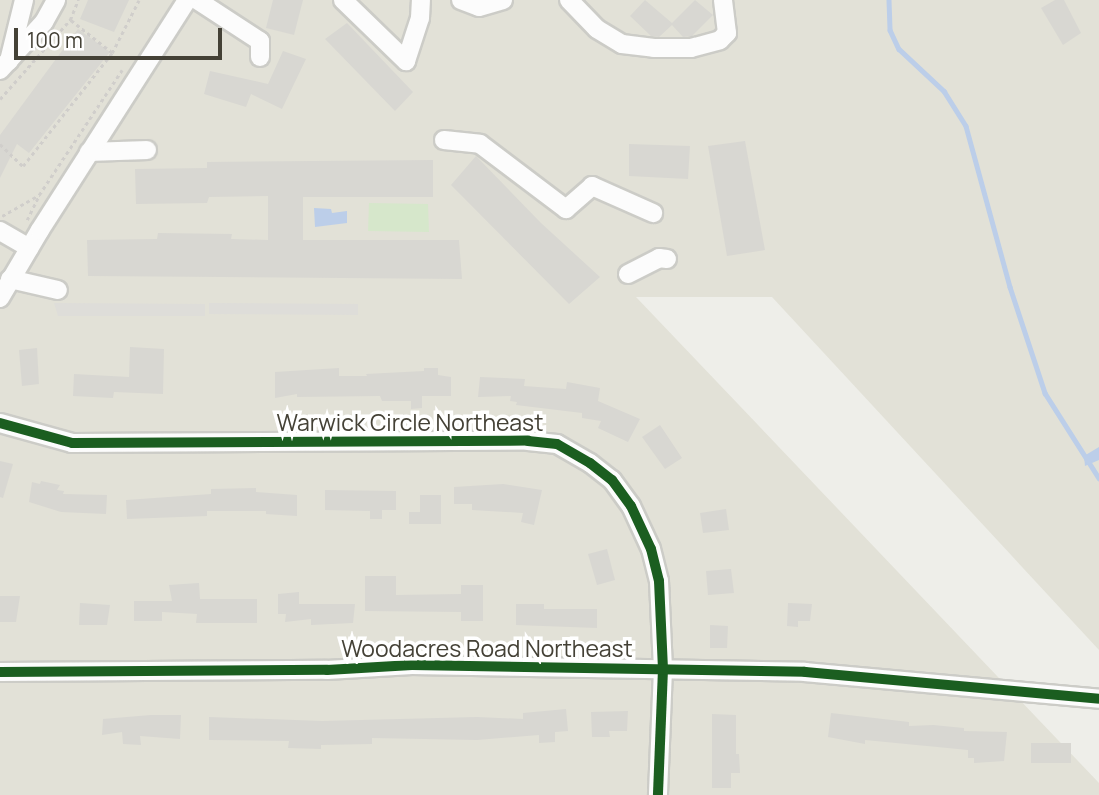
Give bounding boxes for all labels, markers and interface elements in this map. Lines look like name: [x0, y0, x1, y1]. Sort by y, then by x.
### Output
scale bar: [18, 14, 226, 58]
text: 100 m: [27, 26, 83, 54]
street label: Warwick Circle Northeast: [277, 408, 543, 436]
street label: Woodacres Road Northeast: [341, 634, 633, 662]

